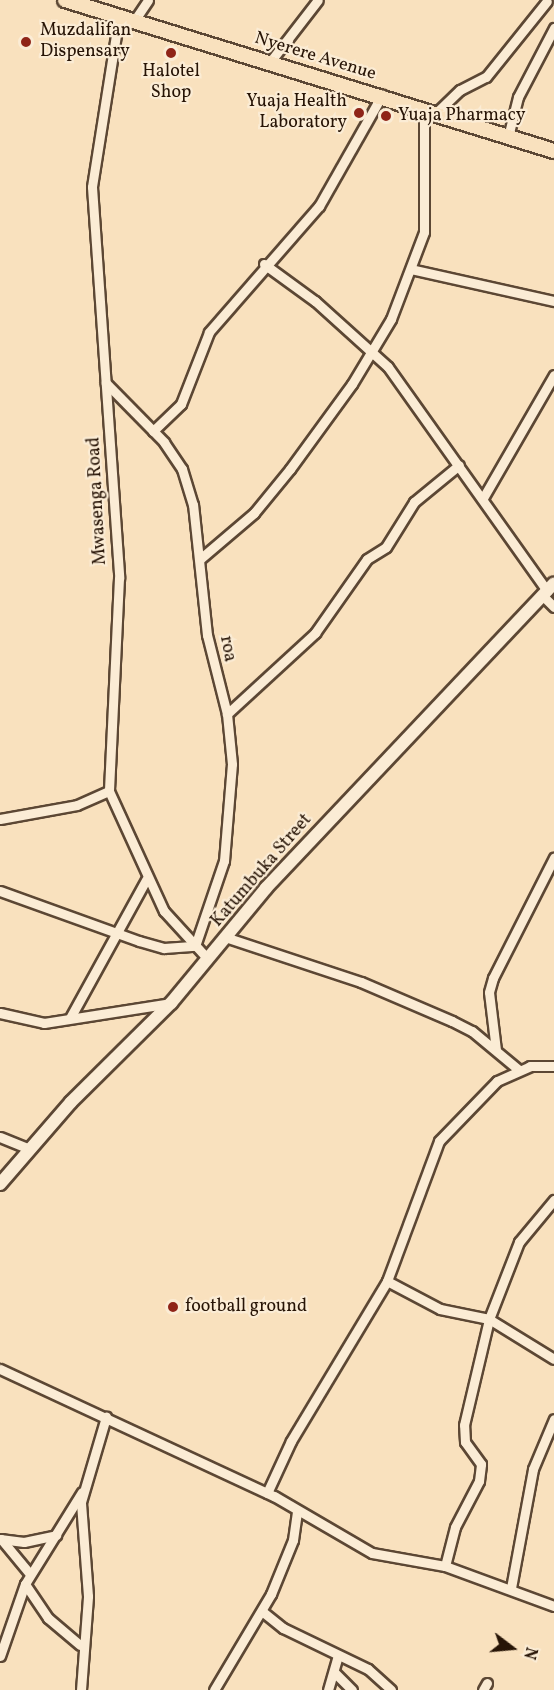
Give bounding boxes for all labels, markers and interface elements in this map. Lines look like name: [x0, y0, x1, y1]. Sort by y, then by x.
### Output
place label: Muzdalifan Dispensary: [40, 21, 131, 63]
street label: Nyerere Avenue: [252, 28, 378, 86]
marker: Muzdalifan Dispensary: [17, 33, 35, 51]
marker: Halotel Shop: [164, 46, 178, 60]
place label: Halotel Shop: [142, 62, 200, 104]
place label: Yuaja Health Laboratory: [246, 92, 347, 134]
place label: Yuaja Pharmacy: [398, 105, 526, 127]
marker: Yuaja Health Laboratory: [352, 106, 366, 120]
marker: Yuaja Pharmacy: [379, 109, 393, 123]
street label: Mwasenga Road: [84, 436, 112, 566]
street label: roa: [214, 634, 240, 664]
street label: Katumbuka Street: [207, 810, 317, 932]
place label: football ground: [185, 1296, 307, 1318]
marker: football ground: [166, 1300, 180, 1314]
north arrow: [482, 1618, 542, 1678]
text: N: [517, 1644, 541, 1662]

